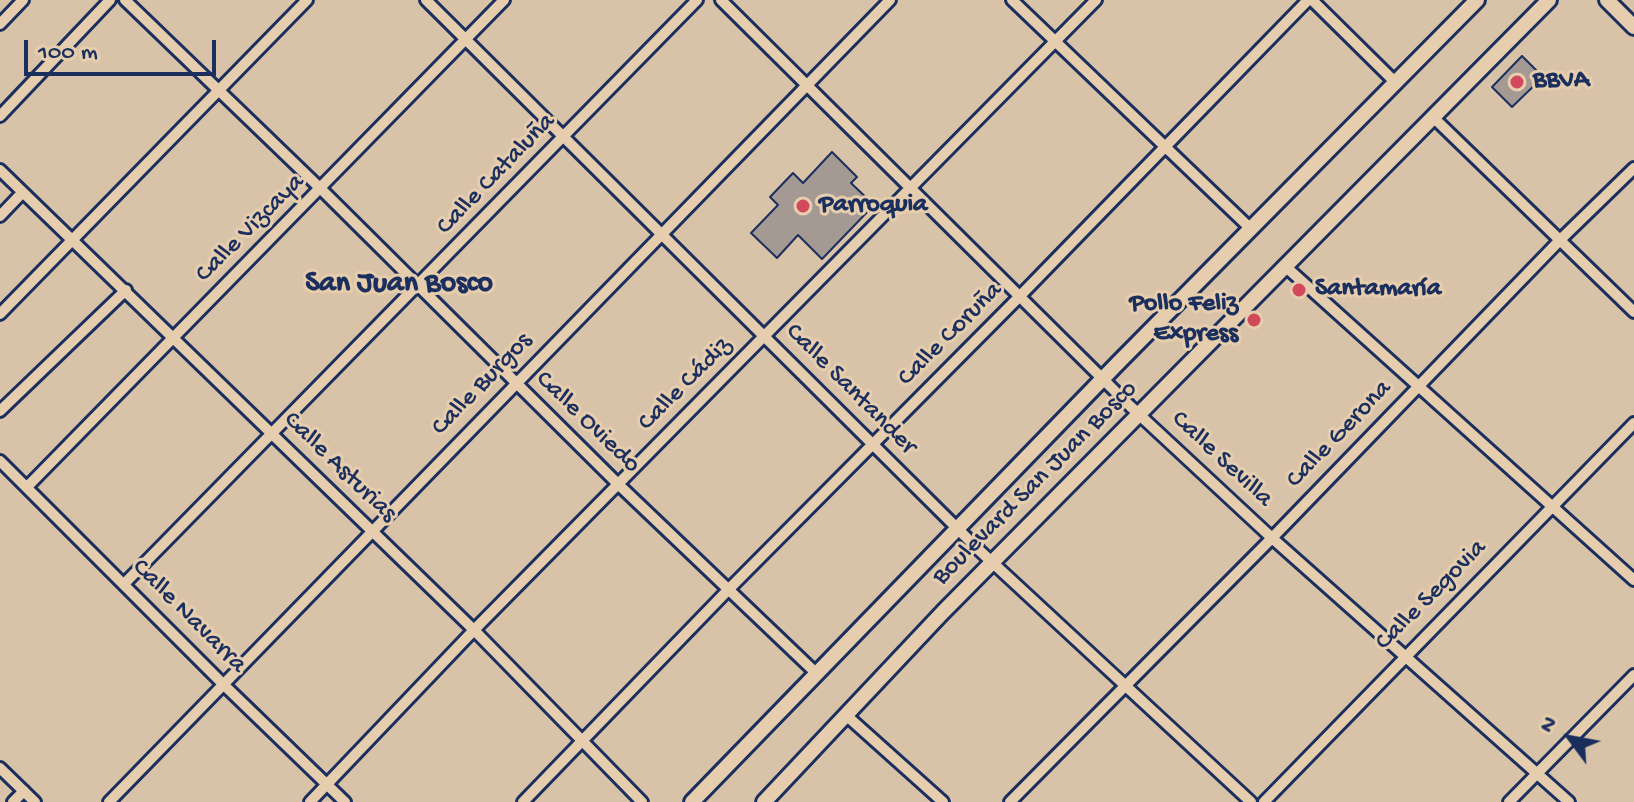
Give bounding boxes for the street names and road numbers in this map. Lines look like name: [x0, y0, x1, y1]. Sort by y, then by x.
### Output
street label: Calle Cataluña: [431, 107, 563, 243]
street label: Calle Vizcaya: [190, 168, 312, 290]
street label: Calle Coruña: [892, 276, 1010, 394]
street label: Calle Santander: [778, 318, 922, 462]
street label: Calle Burgos: [426, 327, 540, 443]
street label: Calle Cádiz: [632, 331, 740, 439]
street label: Calle Oviedo: [528, 365, 646, 481]
street label: Calle Gerona: [1281, 374, 1399, 496]
street label: Boulevard San Juan Bosco: [927, 375, 1145, 593]
street label: Calle Sevilla: [1164, 405, 1278, 515]
street label: Calle Asturias: [276, 406, 402, 530]
street label: Calle Segovia: [1370, 534, 1494, 658]
street label: Calle Navarra: [124, 553, 252, 681]

